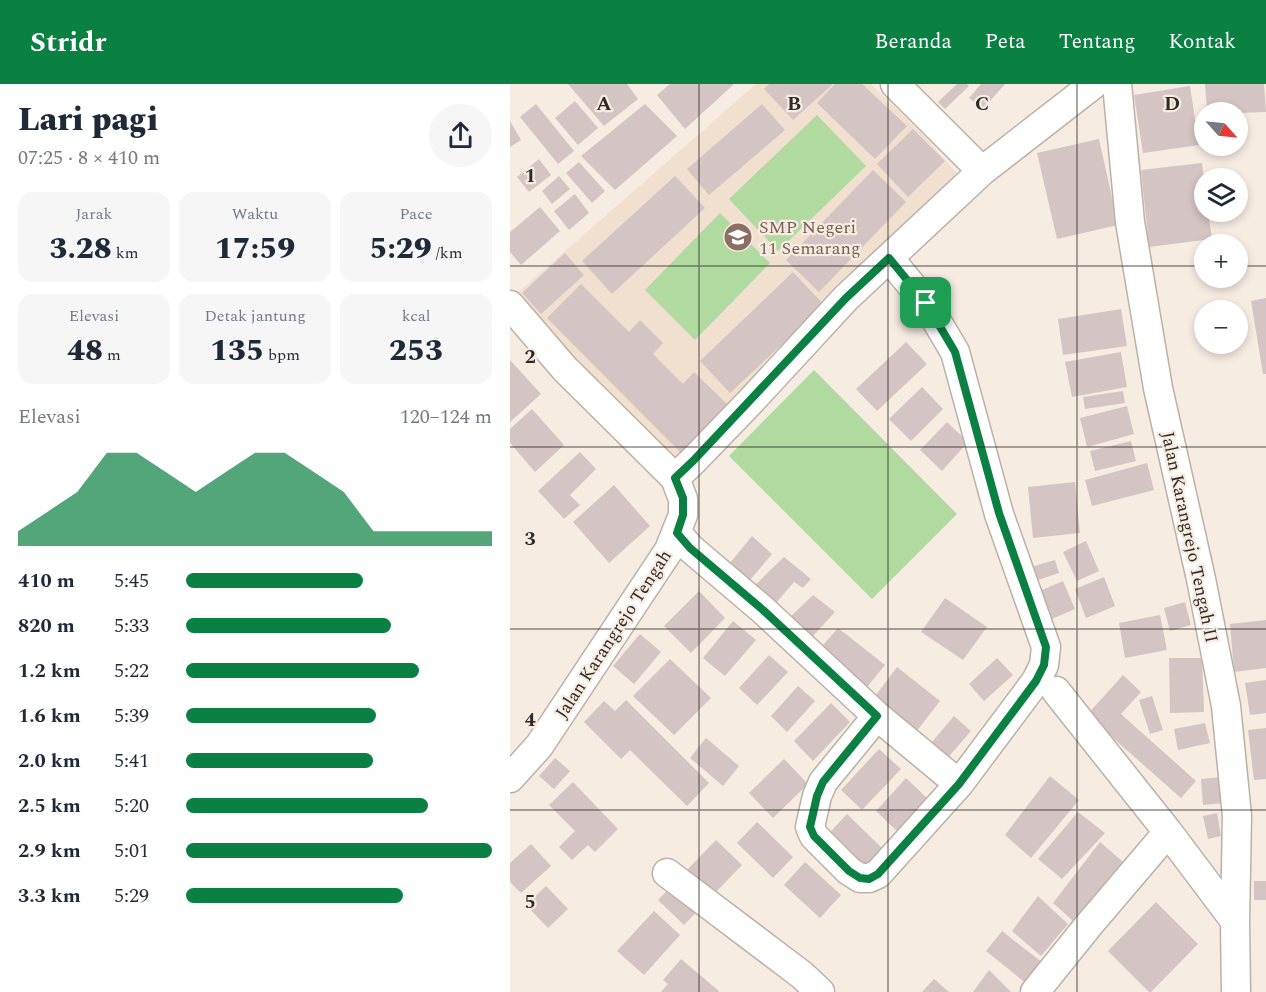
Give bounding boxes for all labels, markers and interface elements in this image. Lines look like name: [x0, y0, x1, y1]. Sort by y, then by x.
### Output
text: Stridr: [30, 21, 107, 64]
text: Beranda: [875, 26, 952, 58]
text: Peta: [985, 26, 1026, 58]
text: Tentang: [1059, 26, 1135, 58]
text: Kontak: [1168, 26, 1236, 58]
text: A: [596, 89, 612, 119]
text: B: [787, 89, 801, 119]
text: C: [975, 89, 989, 119]
text: D: [1164, 89, 1180, 119]
text: Lari pagi: [18, 95, 158, 145]
north arrow: [1194, 102, 1248, 156]
map controls: [1194, 102, 1248, 354]
button: share: [429, 104, 492, 167]
text: 07:25 · 8 × 410 m: [18, 143, 160, 173]
text: 1: [524, 161, 536, 191]
button: layers: [1194, 168, 1248, 222]
text: Jarak: [76, 202, 112, 226]
text: Waktu: [232, 202, 278, 226]
text: Pace: [399, 202, 433, 226]
place label: SMP Negeri 11 Semarang: [759, 214, 861, 262]
school or university icon: SMP Negeri 11 Semarang: [722, 221, 754, 253]
text: 3.28: [49, 226, 112, 272]
text: 17:59: [215, 226, 295, 272]
text: 5:29: [369, 226, 432, 272]
button: +: [1194, 234, 1248, 288]
text: km: [112, 241, 139, 265]
text: /km: [432, 241, 463, 265]
pin: [900, 277, 951, 328]
icon: arrive: [909, 286, 942, 319]
button: −: [1194, 300, 1248, 354]
text: Elevasi: [69, 304, 119, 328]
text: Detak jantung: [204, 304, 306, 328]
text: kcal: [402, 304, 430, 328]
text: 48: [67, 328, 103, 374]
text: 135: [210, 328, 264, 374]
text: 253: [389, 328, 443, 374]
text: 2: [524, 342, 536, 372]
text: m: [103, 343, 121, 367]
text: bpm: [264, 343, 300, 367]
text: Elevasi: [18, 402, 81, 432]
text: 120–124 m: [400, 402, 492, 432]
street label: Jalan Karangrejo Tengah II: [1154, 429, 1225, 645]
text: 3: [524, 524, 536, 554]
street label: Jalan Karangrejo Tengah: [549, 544, 678, 724]
text: 410 m: [18, 566, 75, 596]
text: 5:45: [114, 566, 149, 596]
text: 820 m: [18, 611, 75, 641]
text: 5:33: [114, 611, 149, 641]
text: 1.2 km: [18, 656, 81, 686]
text: 5:22: [114, 656, 149, 686]
text: 1.6 km: [18, 701, 81, 731]
text: 5:39: [114, 701, 149, 731]
text: 4: [524, 705, 536, 735]
text: 2.0 km: [18, 746, 81, 776]
text: 5:41: [114, 746, 149, 776]
text: 2.5 km: [18, 791, 81, 821]
text: 5:20: [114, 791, 149, 821]
text: 2.9 km: [18, 836, 81, 866]
text: 5:01: [114, 836, 149, 866]
text: 3.3 km: [18, 881, 81, 911]
text: 5:29: [114, 881, 149, 911]
text: 5: [524, 887, 536, 917]

